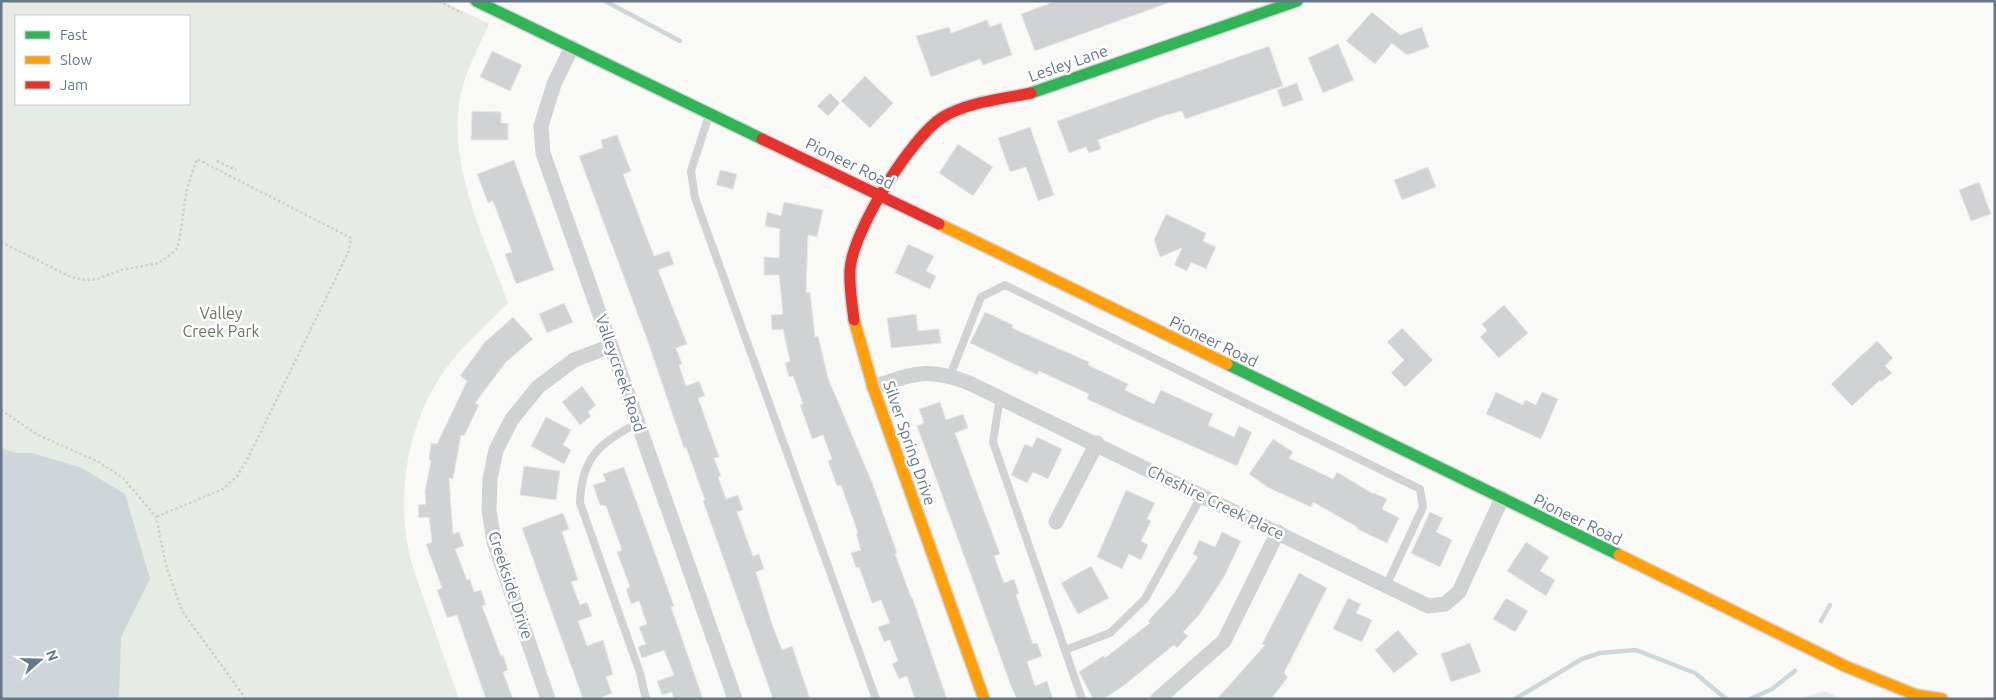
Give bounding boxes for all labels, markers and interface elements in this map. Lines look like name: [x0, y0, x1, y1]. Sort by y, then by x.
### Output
legend: [15, 15, 190, 105]
text: Fast: [60, 26, 88, 43]
street label: Lesley Lane: [1026, 41, 1110, 85]
text: Slow: [60, 51, 93, 68]
text: Jam: [60, 76, 88, 93]
street label: Pioneer Road: [803, 134, 897, 192]
park label: Valley Creek Park: [182, 304, 260, 340]
street label: Valleycreek Road: [593, 312, 649, 434]
street label: Pioneer Road: [1167, 312, 1261, 370]
street label: Silver Spring Drive: [880, 378, 940, 508]
street label: Cheshire Creek Place: [1145, 461, 1287, 543]
street label: Pioneer Road: [1531, 490, 1625, 548]
street label: Creekside Drive: [485, 529, 537, 641]
north arrow: [15, 635, 65, 685]
text: N: [43, 648, 62, 663]

